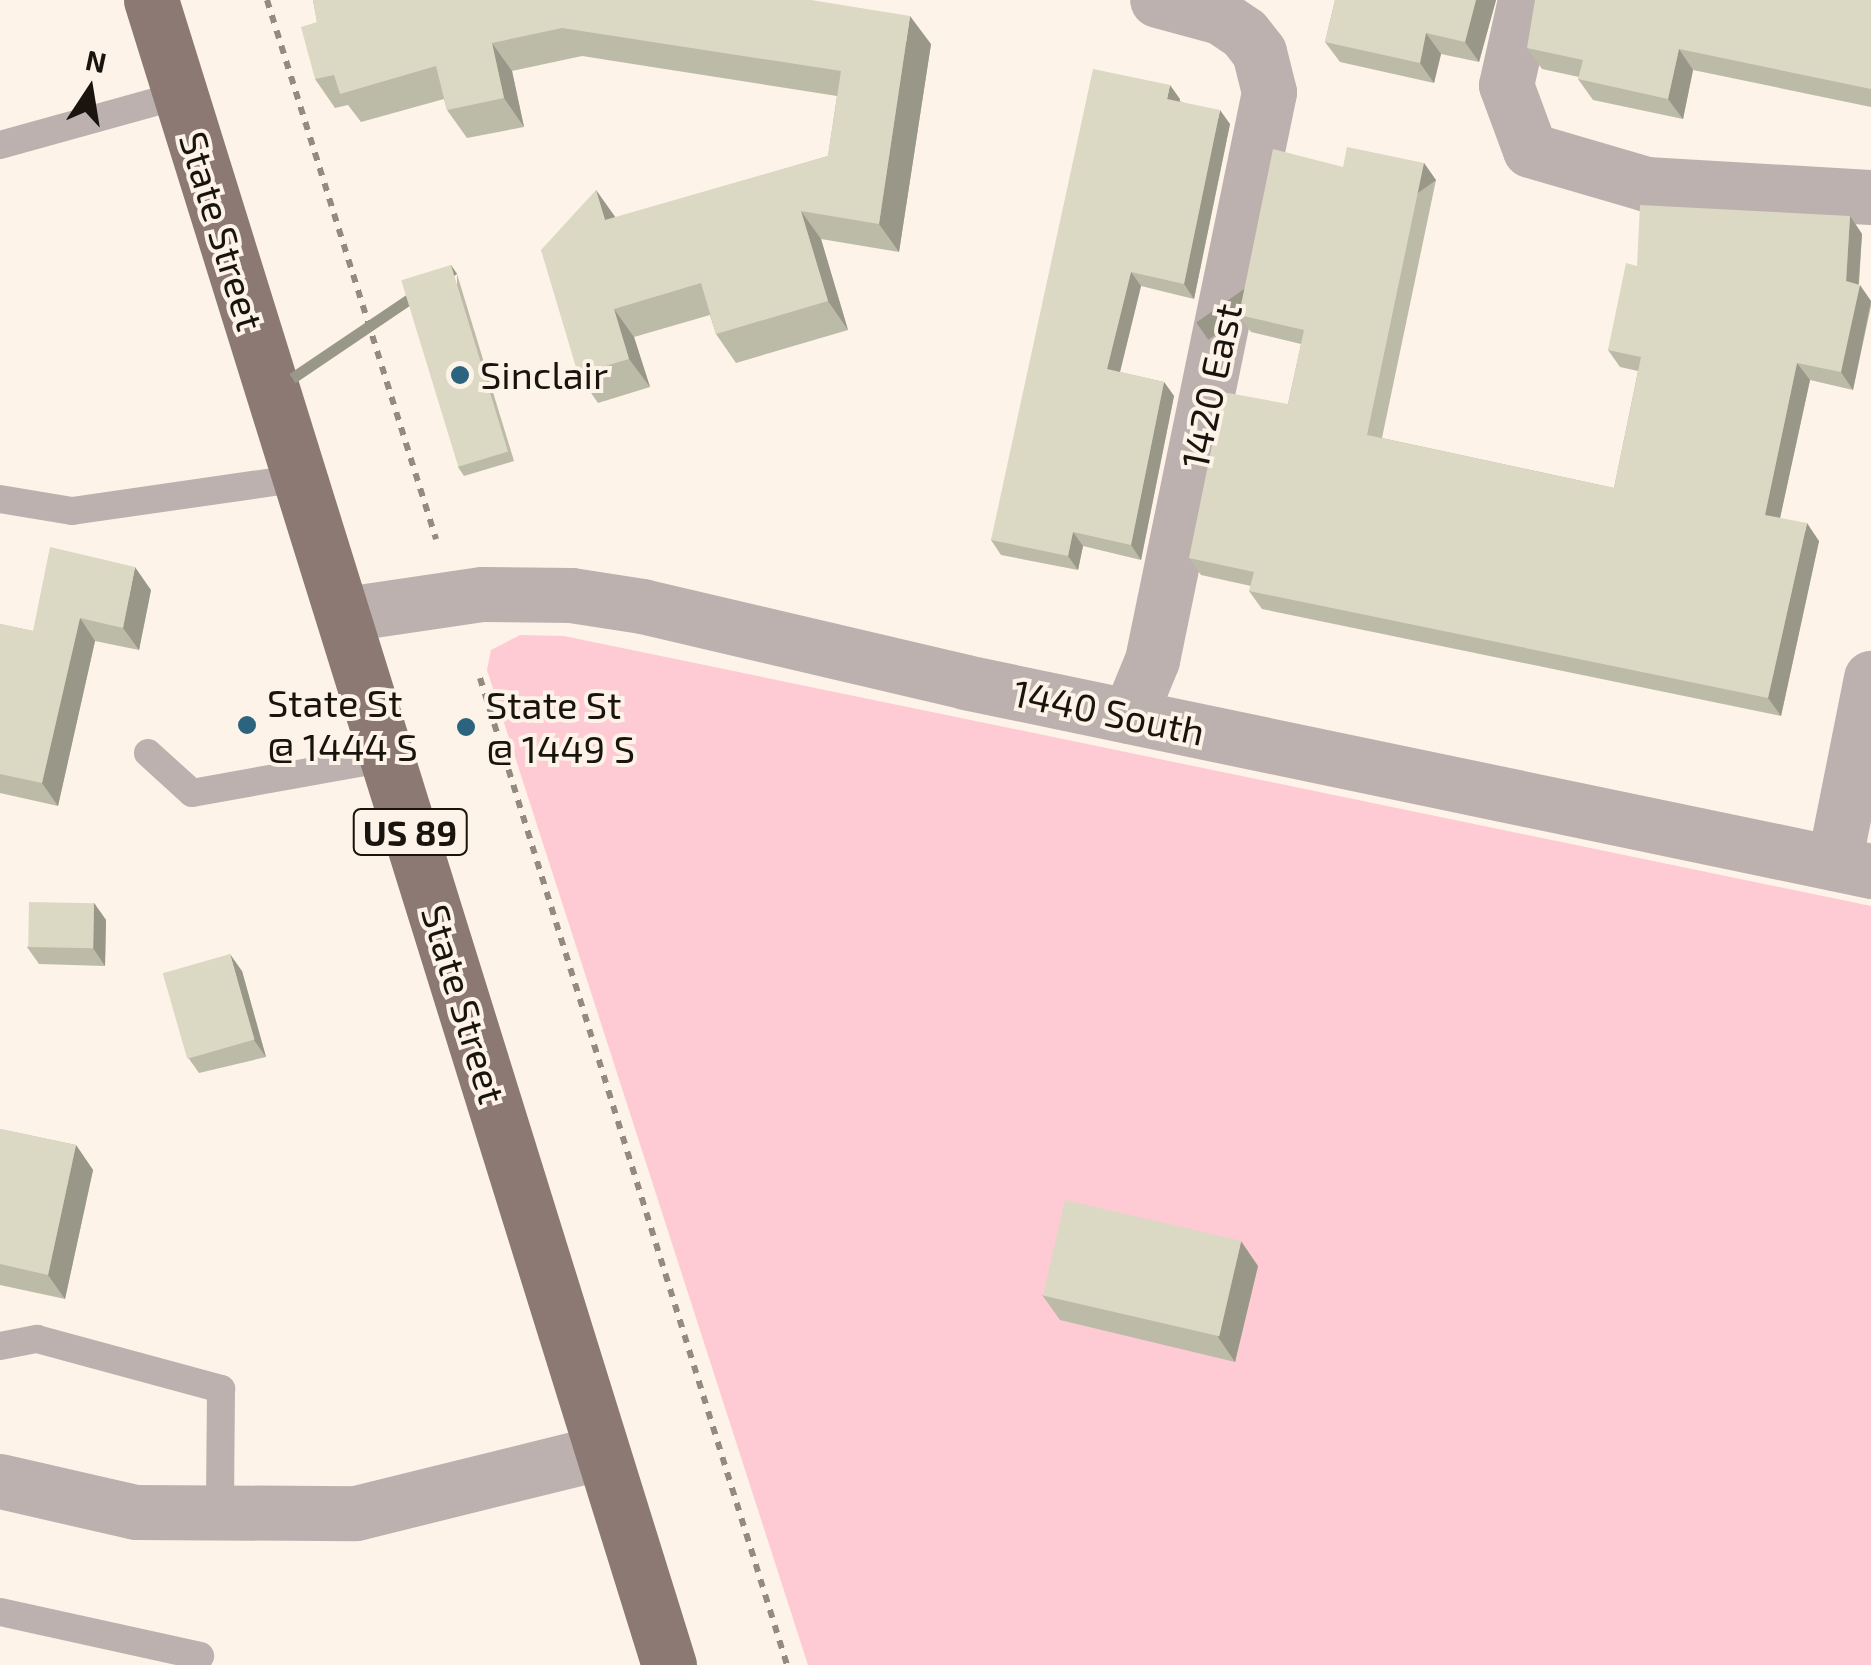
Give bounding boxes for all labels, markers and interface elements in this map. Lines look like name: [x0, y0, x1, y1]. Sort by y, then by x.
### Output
north arrow: [40, 40, 140, 140]
text: N: [83, 42, 110, 79]
street label: State Street: [170, 126, 274, 336]
street label: 1420 East: [1171, 300, 1251, 472]
place label: Sinclair: [480, 352, 608, 398]
marker: Sinclair: [449, 364, 471, 386]
street label: 1440 South: [1009, 669, 1209, 755]
place label: State St @ 1444 S: [267, 680, 418, 769]
place label: State St @ 1449 S: [486, 682, 635, 772]
marker: State St @ 1444 S: [236, 714, 258, 736]
marker: State St @ 1449 S: [455, 716, 477, 738]
road number: US 89: [352, 802, 468, 862]
street label: State Street: [412, 899, 516, 1109]

